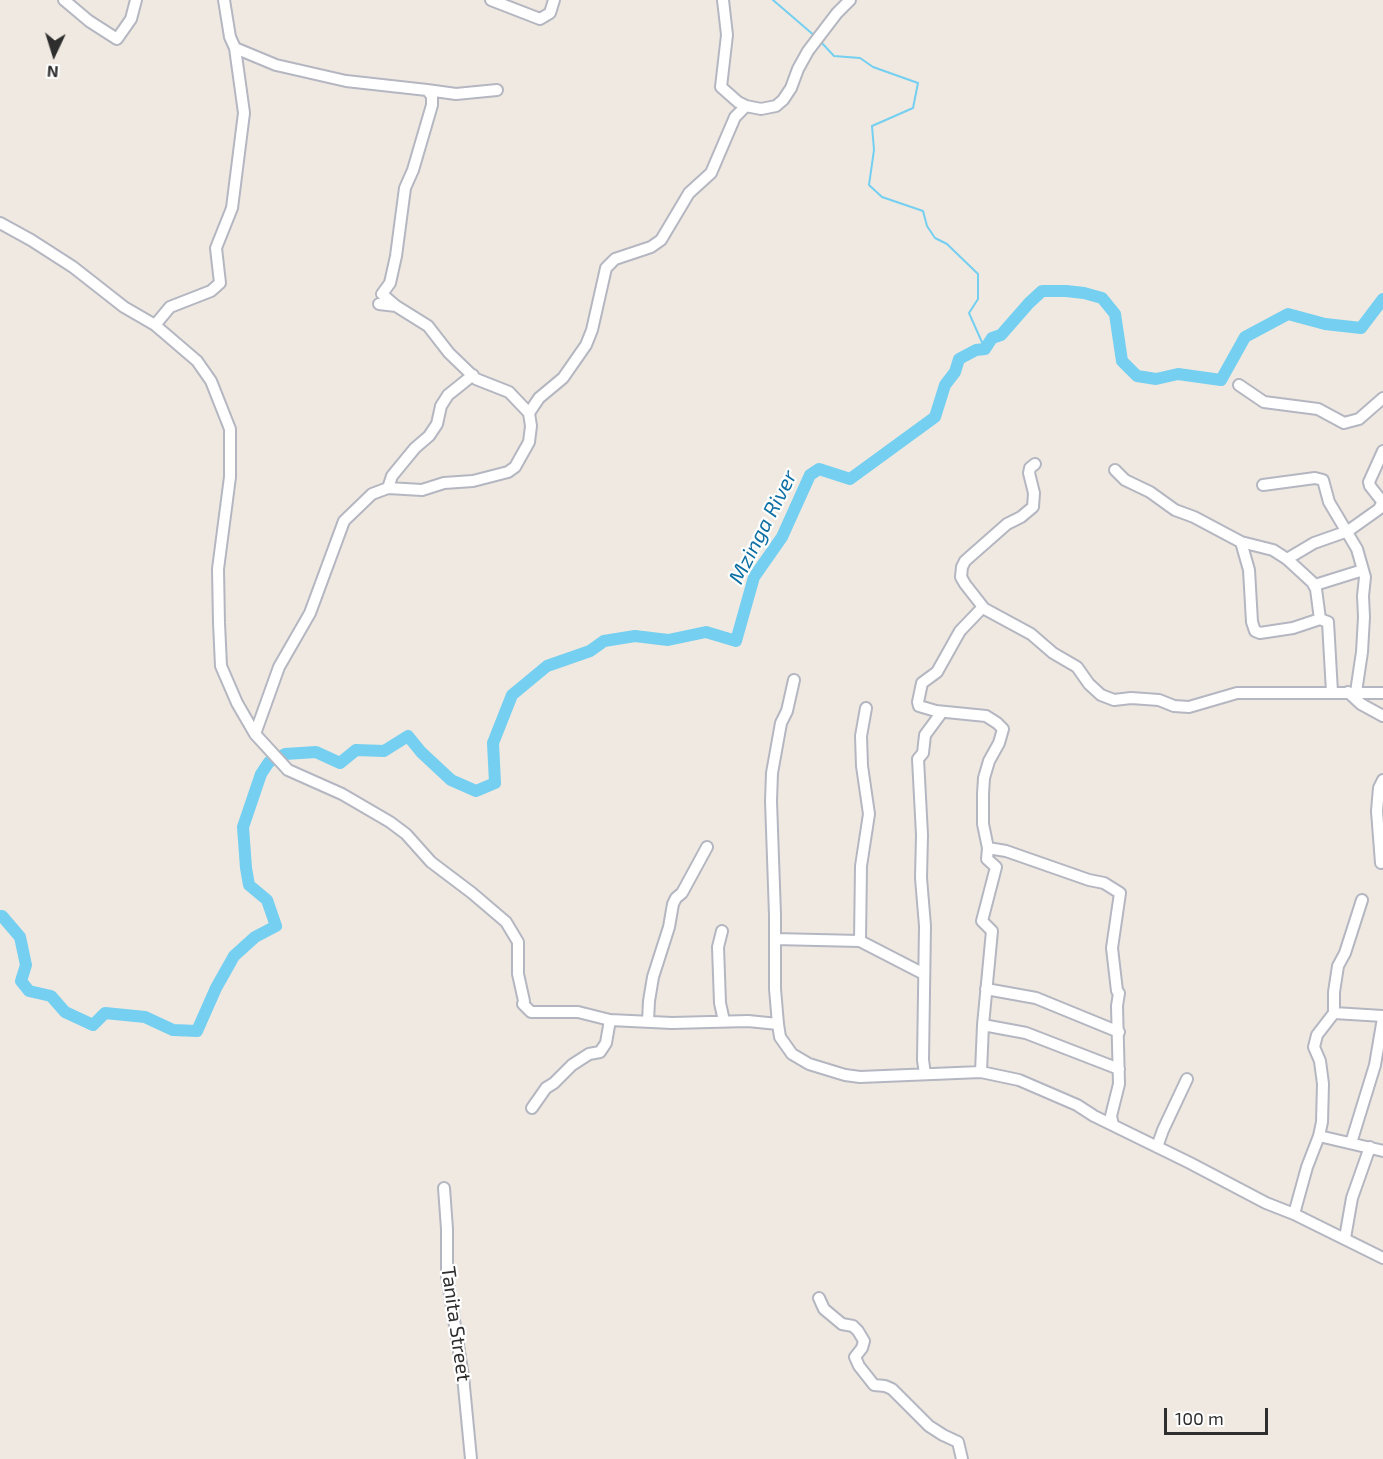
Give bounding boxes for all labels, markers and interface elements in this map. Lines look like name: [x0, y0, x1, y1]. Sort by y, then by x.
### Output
north arrow: [24, 24, 84, 84]
text: N: [46, 63, 59, 82]
water label: Mzinga River: [724, 466, 802, 588]
street label: Tanita Street: [436, 1265, 476, 1383]
scale bar: [1167, 1396, 1270, 1434]
text: 100 m: [1175, 1407, 1224, 1429]

